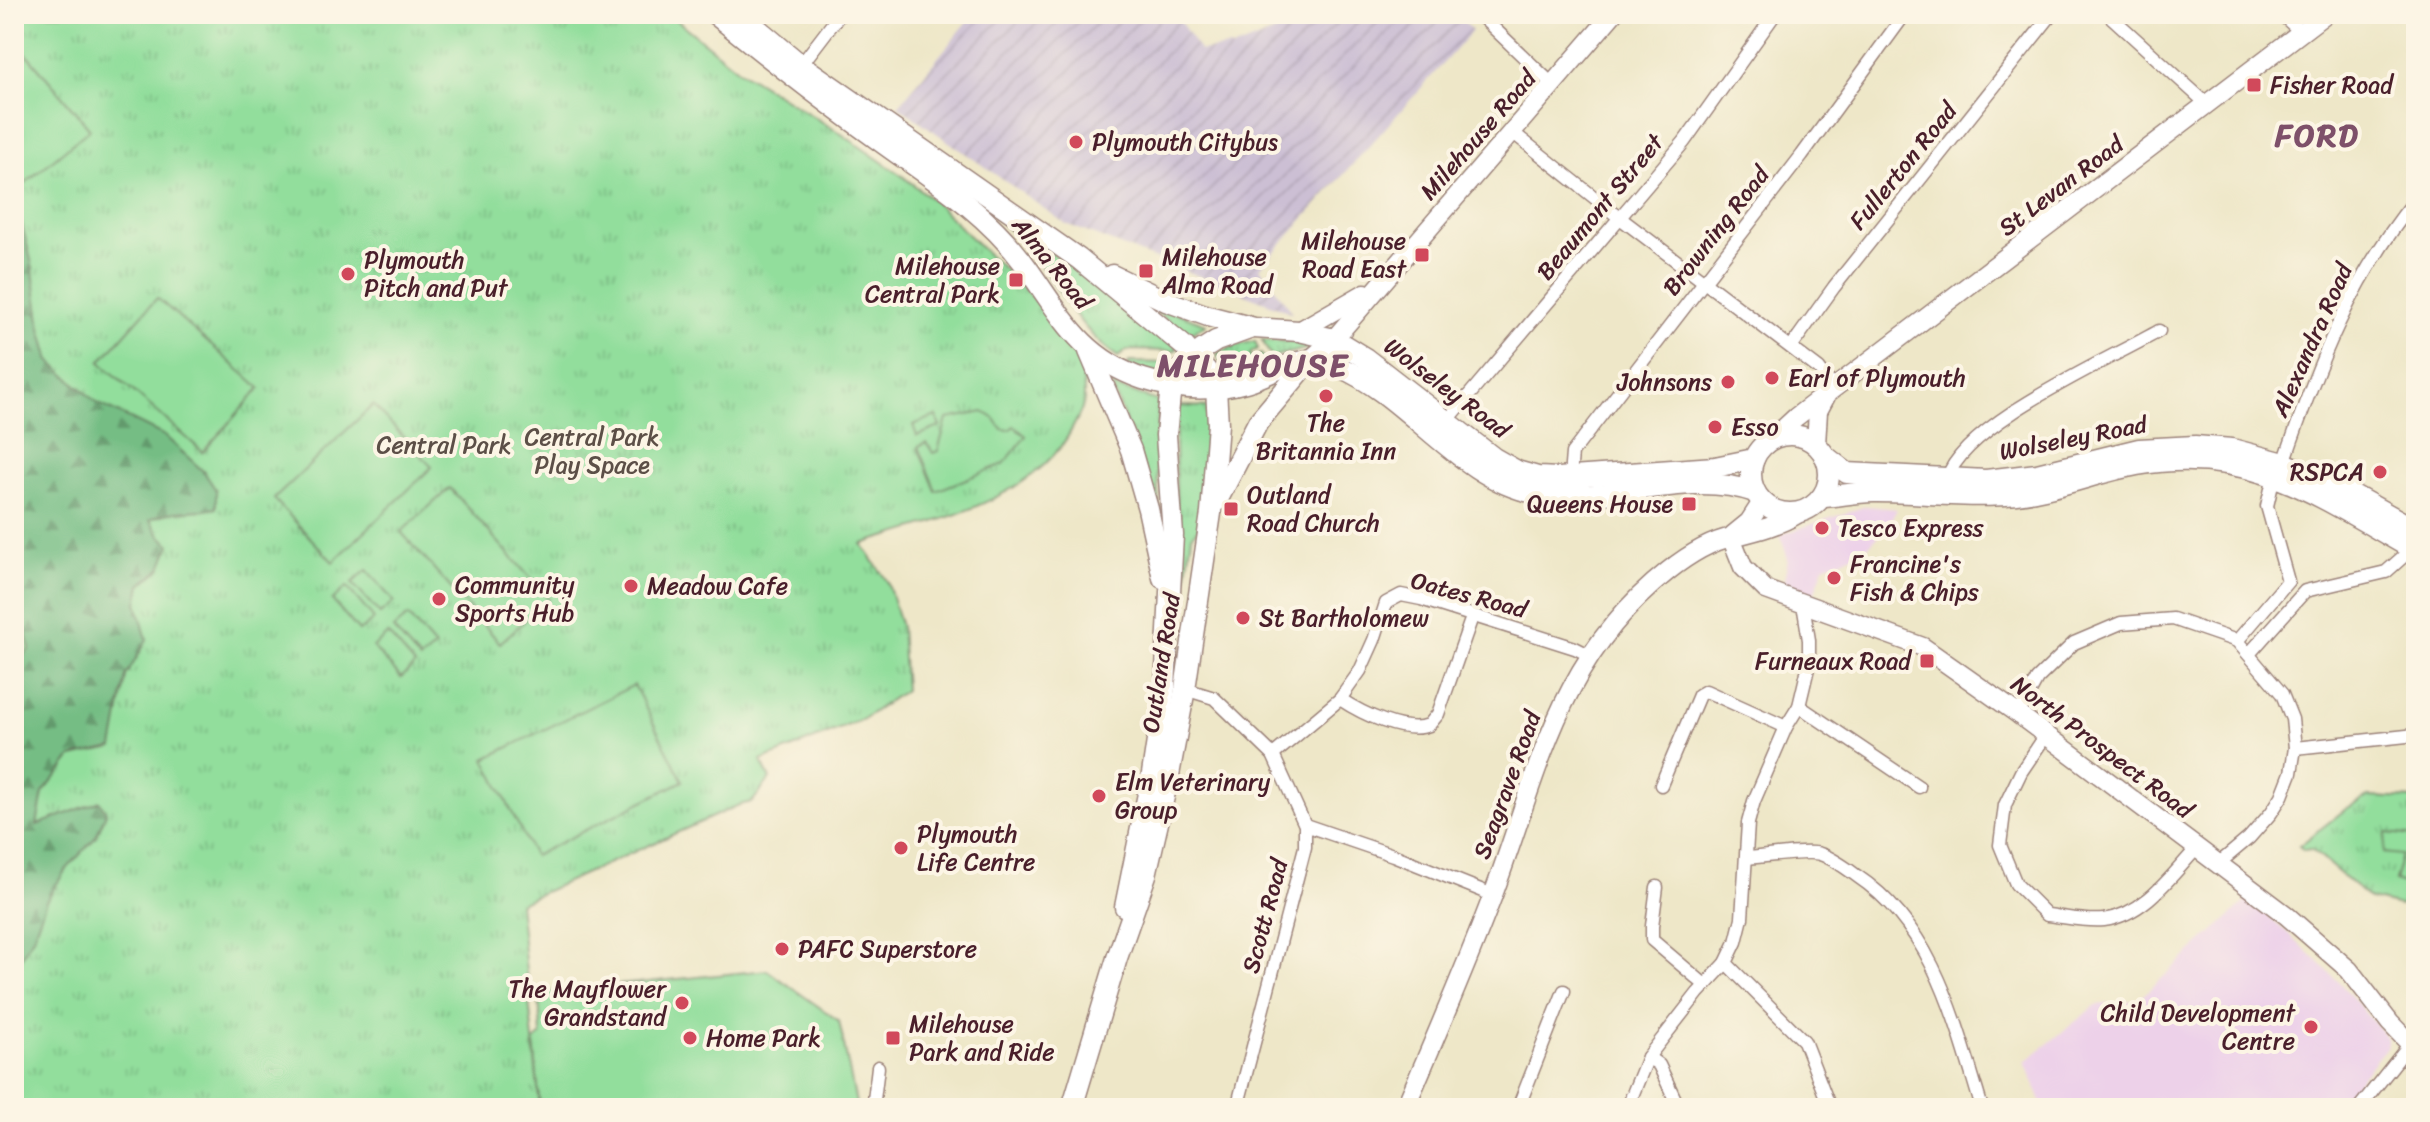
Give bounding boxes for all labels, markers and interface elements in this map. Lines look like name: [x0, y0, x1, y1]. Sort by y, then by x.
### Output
street label: Milehouse Road: [1409, 58, 1549, 210]
place label: Fisher Road: [2270, 64, 2395, 106]
marker: Fisher Road: [2245, 76, 2263, 94]
street label: Fullerton Road: [1838, 92, 1969, 239]
district label: FORD: [2274, 107, 2359, 164]
place label: Plymouth Citybus: [1092, 121, 1278, 163]
street label: Beaumont Street: [1526, 123, 1675, 290]
street label: St Levan Road: [1989, 123, 2135, 247]
marker: Plymouth Citybus: [1067, 133, 1085, 151]
street label: Browning Road: [1651, 156, 1781, 305]
street label: Alma Road: [1000, 206, 1104, 320]
place label: Milehouse Road East: [1301, 220, 1407, 290]
place label: Milehouse Alma Road: [1161, 236, 1274, 306]
place label: Plymouth Pitch and Put: [364, 239, 509, 309]
place label: Milehouse Central Park: [865, 245, 1000, 315]
marker: Milehouse Road East: [1413, 246, 1431, 264]
street label: Alexandra Road: [2259, 255, 2365, 425]
marker: Milehouse Alma Road: [1137, 262, 1155, 280]
marker: Plymouth Pitch and Put: [339, 265, 357, 283]
marker: Milehouse Central Park: [1007, 271, 1025, 289]
street label: Wolseley Road: [1375, 326, 1520, 451]
district label: MILEHOUSE: [1156, 337, 1349, 394]
place label: Earl of Plymouth: [1788, 357, 1966, 399]
place label: Johnsons: [1616, 361, 1712, 403]
marker: Earl of Plymouth: [1763, 369, 1781, 387]
marker: Johnsons: [1719, 373, 1737, 391]
marker: The Britannia Inn: [1317, 387, 1335, 405]
place label: The Britannia Inn: [1256, 402, 1396, 472]
street label: Wolseley Road: [1996, 403, 2152, 473]
place label: Esso: [1731, 406, 1779, 448]
park label: Central Park Play Space: [525, 416, 659, 486]
marker: Esso: [1706, 418, 1724, 436]
park label: Central Park: [377, 424, 511, 466]
place label: RSPCA: [2290, 451, 2364, 493]
marker: RSPCA: [2371, 463, 2389, 481]
place label: Outland Road Church: [1247, 474, 1380, 544]
place label: Queens House: [1527, 483, 1673, 525]
marker: Queens House: [1680, 495, 1698, 513]
marker: Outland Road Church: [1222, 500, 1240, 518]
place label: Tesco Express: [1838, 507, 1984, 549]
marker: Tesco Express: [1813, 519, 1831, 537]
place label: Francine's Fish & Chips: [1850, 543, 1979, 613]
street label: Oates Road: [1406, 559, 1533, 631]
place label: Community Sports Hub: [455, 564, 575, 634]
place label: Meadow Cafe: [647, 565, 788, 607]
marker: Francine's Fish & Chips: [1825, 569, 1843, 587]
marker: Meadow Cafe: [622, 577, 640, 595]
street label: Outland Road: [1129, 589, 1193, 736]
marker: Community Sports Hub: [430, 590, 448, 608]
place label: St Bartholomew: [1259, 597, 1429, 639]
marker: St Bartholomew: [1234, 609, 1252, 627]
place label: Furneaux Road: [1755, 640, 1913, 682]
marker: Furneaux Road: [1918, 652, 1936, 670]
street label: North Prospect Road: [2002, 664, 2204, 831]
street label: Seagrave Road: [1461, 703, 1554, 865]
place label: Elm Veterinary Group: [1115, 761, 1271, 831]
marker: Elm Veterinary Group: [1090, 787, 1108, 805]
place label: Plymouth Life Centre: [917, 813, 1035, 883]
marker: Plymouth Life Centre: [892, 839, 910, 857]
street label: Scott Road: [1230, 852, 1301, 978]
place label: PAFC Superstore: [798, 928, 977, 970]
marker: PAFC Superstore: [773, 940, 791, 958]
place label: The Mayflower Grandstand: [509, 968, 668, 1038]
place label: Child Development Centre: [2101, 992, 2296, 1062]
marker: The Mayflower Grandstand: [673, 994, 691, 1012]
place label: Milehouse Park and Ride: [909, 1003, 1055, 1073]
place label: Home Park: [706, 1017, 821, 1059]
marker: Child Development Centre: [2302, 1018, 2320, 1036]
marker: Home Park: [681, 1029, 699, 1047]
marker: Milehouse Park and Ride: [884, 1029, 902, 1047]

